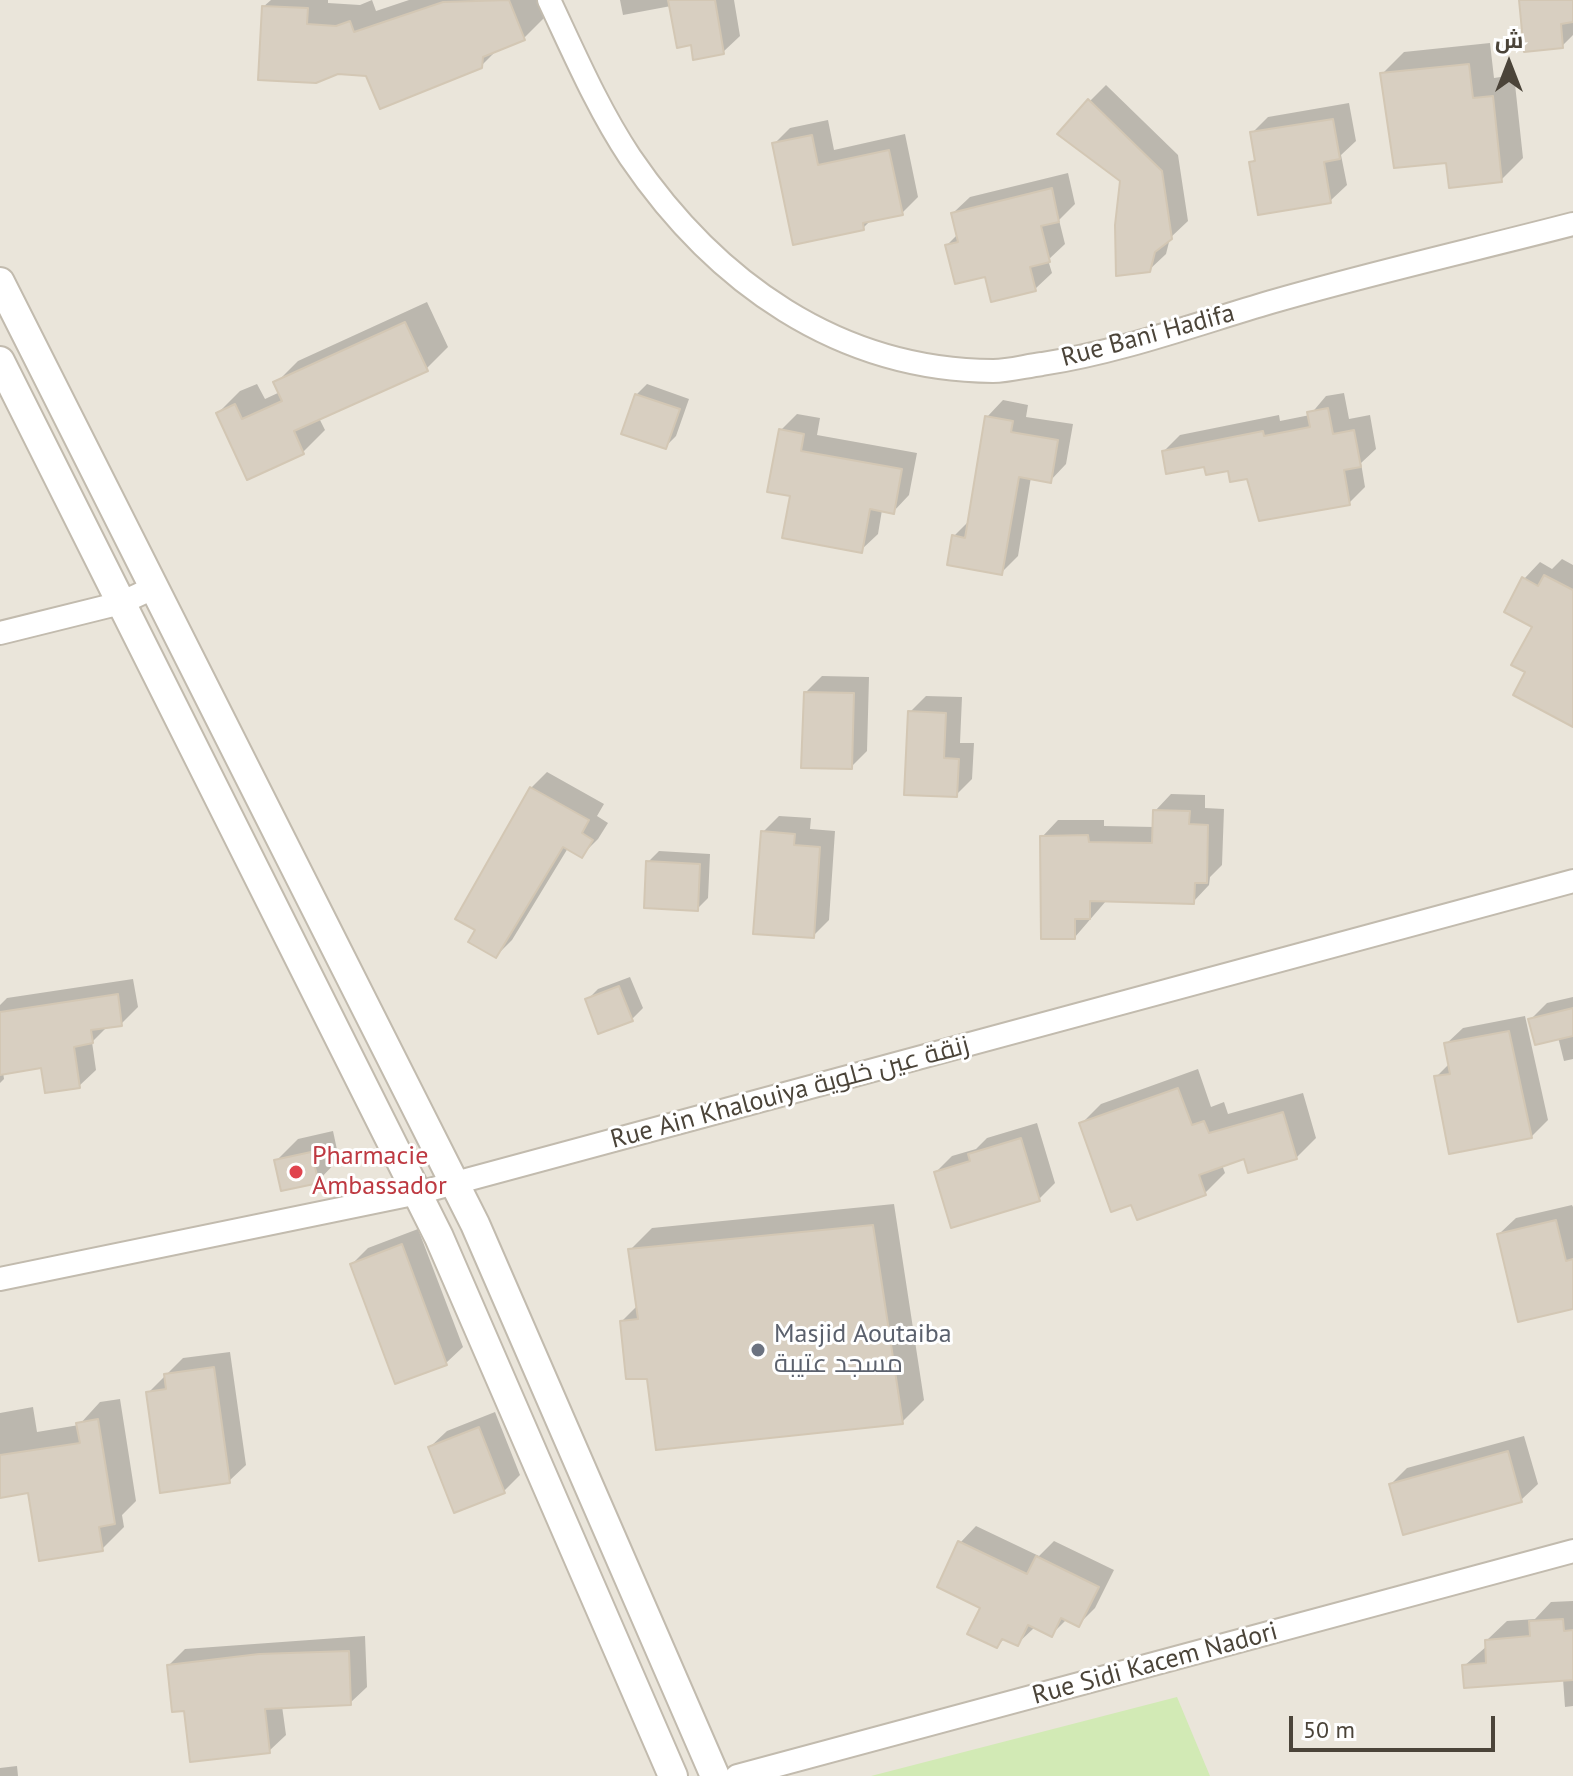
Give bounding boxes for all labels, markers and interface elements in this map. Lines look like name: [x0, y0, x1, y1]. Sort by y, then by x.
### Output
north arrow: [1469, 24, 1549, 104]
text: ش: [1495, 26, 1523, 54]
street label: Rue Bani Hadifa: [1058, 298, 1238, 374]
street label: Rue Ain Khalouiya زنقة عين خلوية: [607, 1030, 973, 1156]
place label: Pharmacie Ambassador: [312, 1141, 447, 1202]
marker: Pharmacie Ambassador: [287, 1163, 305, 1181]
place label: Masjid Aoutaiba مسجد عتيبة: [774, 1319, 952, 1380]
marker: Masjid Aoutaiba مسجد عتيبة: [749, 1341, 767, 1359]
street label: Rue Sidi Kacem Nadori: [1029, 1616, 1281, 1712]
scale bar: [1293, 1700, 1499, 1750]
text: 50 m: [1303, 1714, 1355, 1745]

